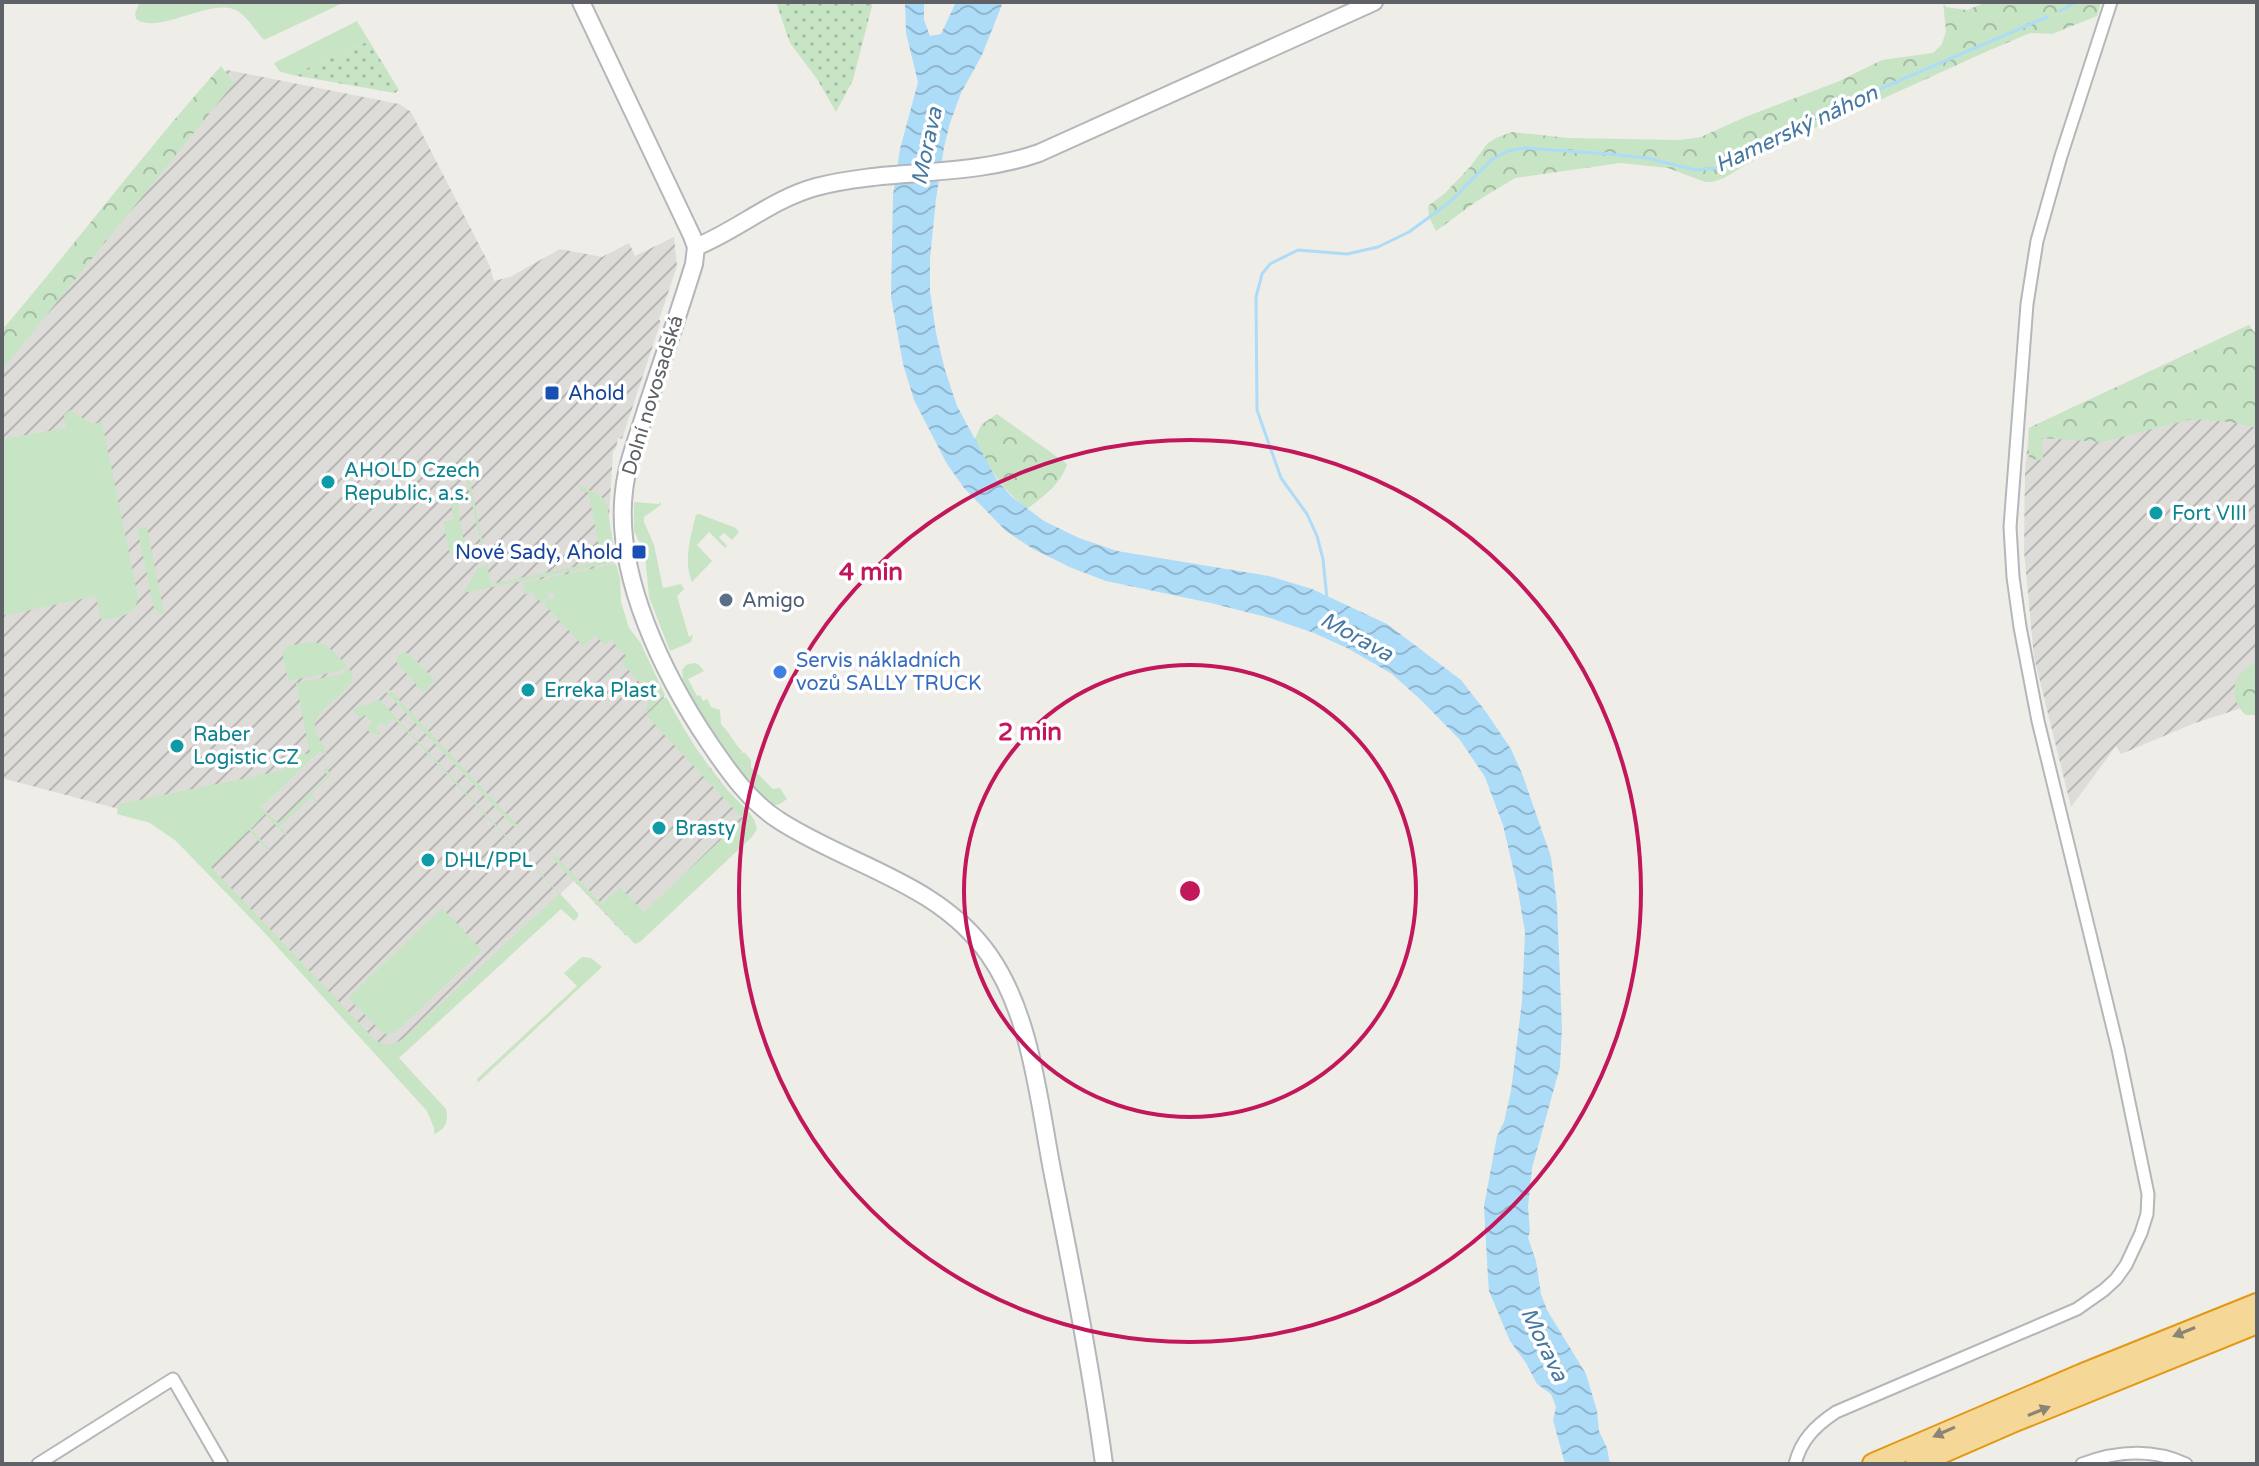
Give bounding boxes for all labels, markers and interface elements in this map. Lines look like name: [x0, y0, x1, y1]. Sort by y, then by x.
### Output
water label: Hamerský náhon: [1711, 80, 1882, 178]
water label: Morava: [906, 104, 948, 187]
street label: Dolní novosadská: [617, 312, 689, 478]
place label: Ahold: [568, 382, 625, 406]
marker: Ahold: [543, 384, 561, 402]
place label: AHOLD Czech Republic, a.s.: [344, 459, 480, 506]
marker: AHOLD Czech Republic, a.s.: [319, 473, 337, 491]
place label: Fort VIII: [2172, 502, 2247, 526]
marker: Fort VIII: [2147, 504, 2165, 522]
place label: Nové Sady, Ahold: [455, 541, 623, 565]
marker: Nové Sady, Ahold: [630, 543, 648, 561]
text: 4 min: [839, 558, 903, 587]
place label: Amigo: [742, 589, 805, 613]
marker: Amigo: [717, 591, 735, 609]
water label: Morava: [1316, 606, 1398, 668]
place label: Servis nákladních vozů SALLY TRUCK: [796, 649, 981, 696]
marker: Servis nákladních vozů SALLY TRUCK: [771, 663, 789, 681]
place label: Erreka Plast: [544, 679, 657, 703]
marker: Erreka Plast: [519, 681, 537, 699]
text: 2 min: [998, 718, 1062, 747]
place label: Raber Logistic CZ: [193, 723, 299, 770]
marker: Raber Logistic CZ: [168, 737, 186, 755]
place label: Brasty: [675, 817, 736, 841]
marker: Brasty: [650, 819, 668, 837]
place label: DHL/PPL: [444, 849, 533, 873]
marker: DHL/PPL: [419, 851, 437, 869]
centre of rings: [1176, 877, 1204, 905]
water label: Morava: [1515, 1303, 1573, 1386]
one-way arrow: [2172, 1326, 2196, 1339]
one-way arrow: [2027, 1404, 2051, 1417]
one-way arrow: [1933, 1426, 1956, 1439]

